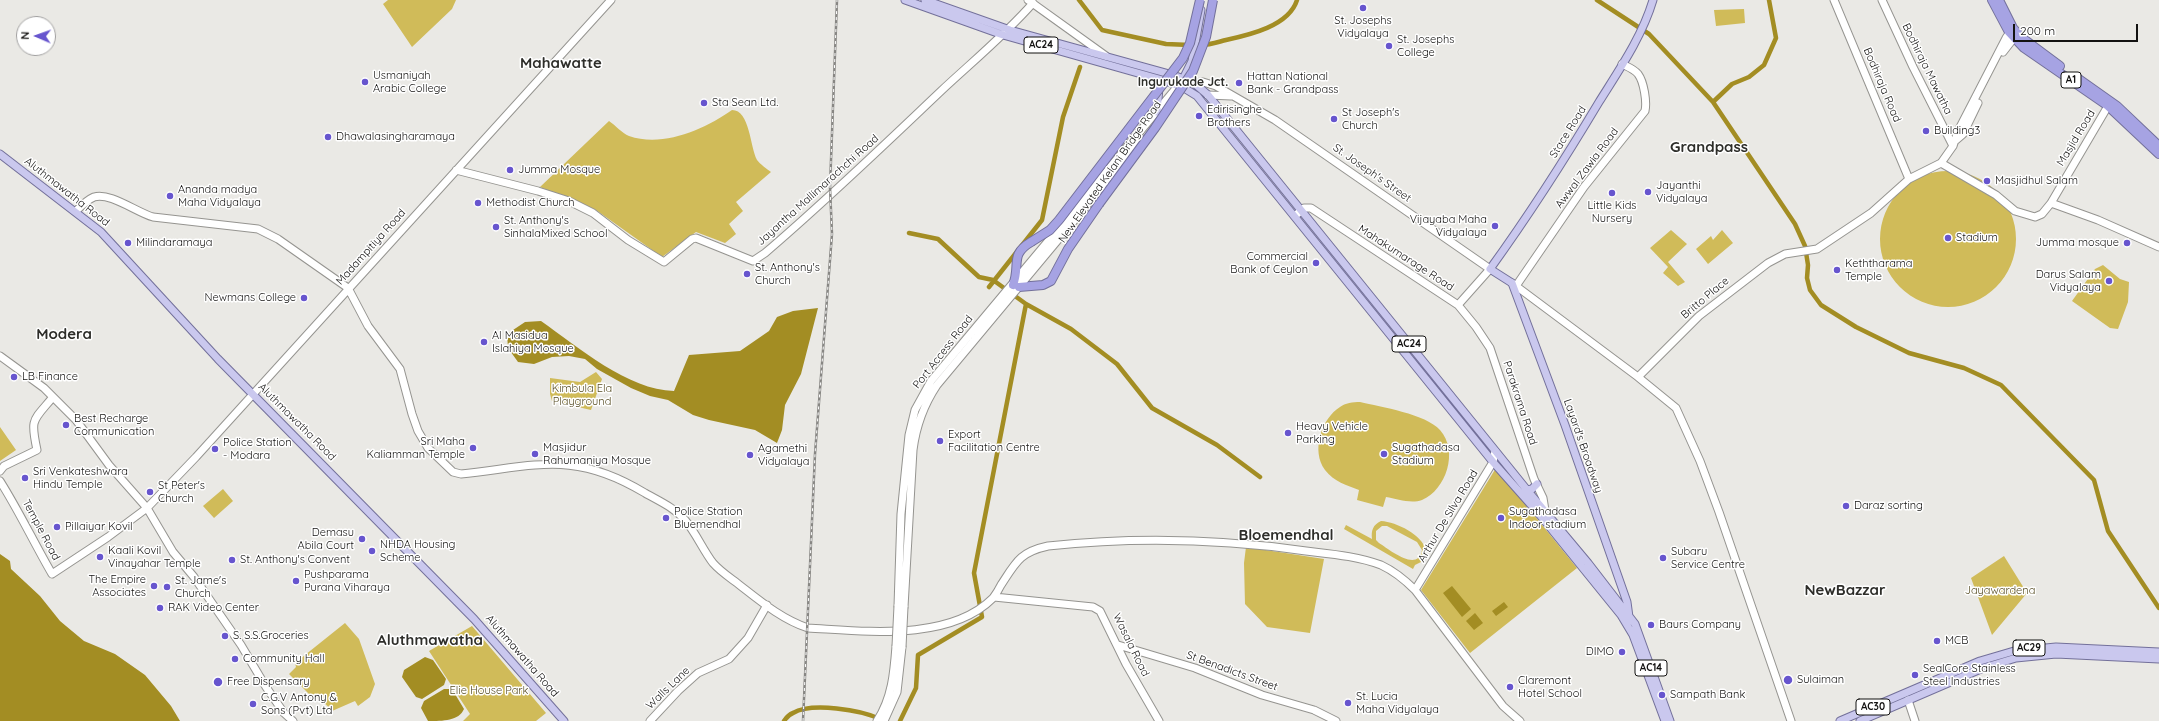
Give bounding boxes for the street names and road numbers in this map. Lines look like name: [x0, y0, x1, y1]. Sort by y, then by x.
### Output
street label: Bodhiraja Mawatha: [1899, 21, 1955, 117]
road number: AC24: [1024, 37, 1058, 53]
street label: Bodhiraja Road: [1860, 46, 1904, 124]
road number: A1: [2061, 72, 2081, 88]
street label: New Elevated Kelani Bridge Road: [1056, 98, 1164, 246]
street label: Stace Road: [1547, 104, 1589, 160]
street label: Masjid Road: [2054, 108, 2098, 168]
street label: Awwal Zawia Road: [1553, 125, 1621, 211]
street label: Jayantha Mallimarachchi Road: [754, 132, 882, 248]
street label: St. Joseph's Street: [1330, 141, 1414, 205]
street label: Aluthmawatha Road: [22, 155, 112, 229]
street label: Madampitiya Road: [333, 206, 409, 288]
street label: Mahakumarage Road: [1356, 222, 1456, 294]
street label: Britto Place: [1678, 274, 1732, 322]
street label: Port Access Road: [910, 313, 976, 391]
road number: AC24: [1392, 336, 1426, 352]
street label: Parakrama Road: [1500, 359, 1540, 447]
street label: Aluthmawatha Road: [255, 380, 339, 464]
street label: Layard's Broadway: [1561, 397, 1605, 495]
street label: Arthur De Silva Road: [1415, 467, 1481, 565]
street label: Temple Road: [19, 497, 63, 563]
street label: Wasala Road: [1110, 611, 1152, 679]
street label: Aluthmawatha Road: [483, 612, 561, 700]
road number: AC29: [2013, 640, 2045, 656]
street label: St Benadicts Street: [1185, 648, 1279, 694]
road number: AC14: [1635, 660, 1667, 676]
street label: Walls Lane: [643, 664, 693, 712]
road number: AC30: [1856, 699, 1890, 715]

